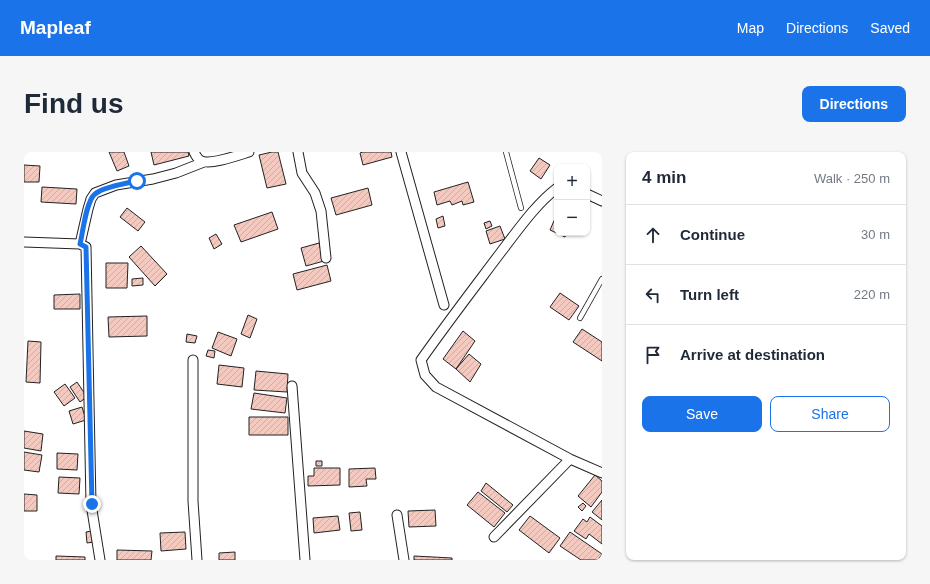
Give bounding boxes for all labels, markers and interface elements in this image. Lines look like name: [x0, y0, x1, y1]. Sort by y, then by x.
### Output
text: Mapleaf: [20, 17, 91, 38]
text: Map: [737, 20, 764, 36]
text: Directions: [786, 20, 848, 36]
text: Saved: [870, 20, 910, 36]
button: Directions: [802, 86, 906, 122]
text: Find us: [24, 88, 124, 119]
map controls: [554, 164, 590, 236]
button: +: [554, 164, 590, 200]
text: 4 min: [642, 168, 686, 187]
text: Walk · 250 m: [814, 171, 890, 186]
route start: [128, 172, 146, 190]
button: −: [554, 200, 590, 236]
icon: ahead: [642, 224, 664, 246]
text: Continue: [680, 226, 745, 243]
text: 30 m: [861, 227, 890, 242]
icon: left: [642, 284, 664, 306]
text: Turn left: [680, 286, 739, 303]
text: 220 m: [854, 287, 890, 302]
icon: arrive: [642, 344, 664, 366]
text: Arrive at destination: [680, 346, 825, 363]
button: Save: [642, 396, 762, 432]
button: Share: [770, 396, 890, 432]
route end: [83, 495, 101, 513]

